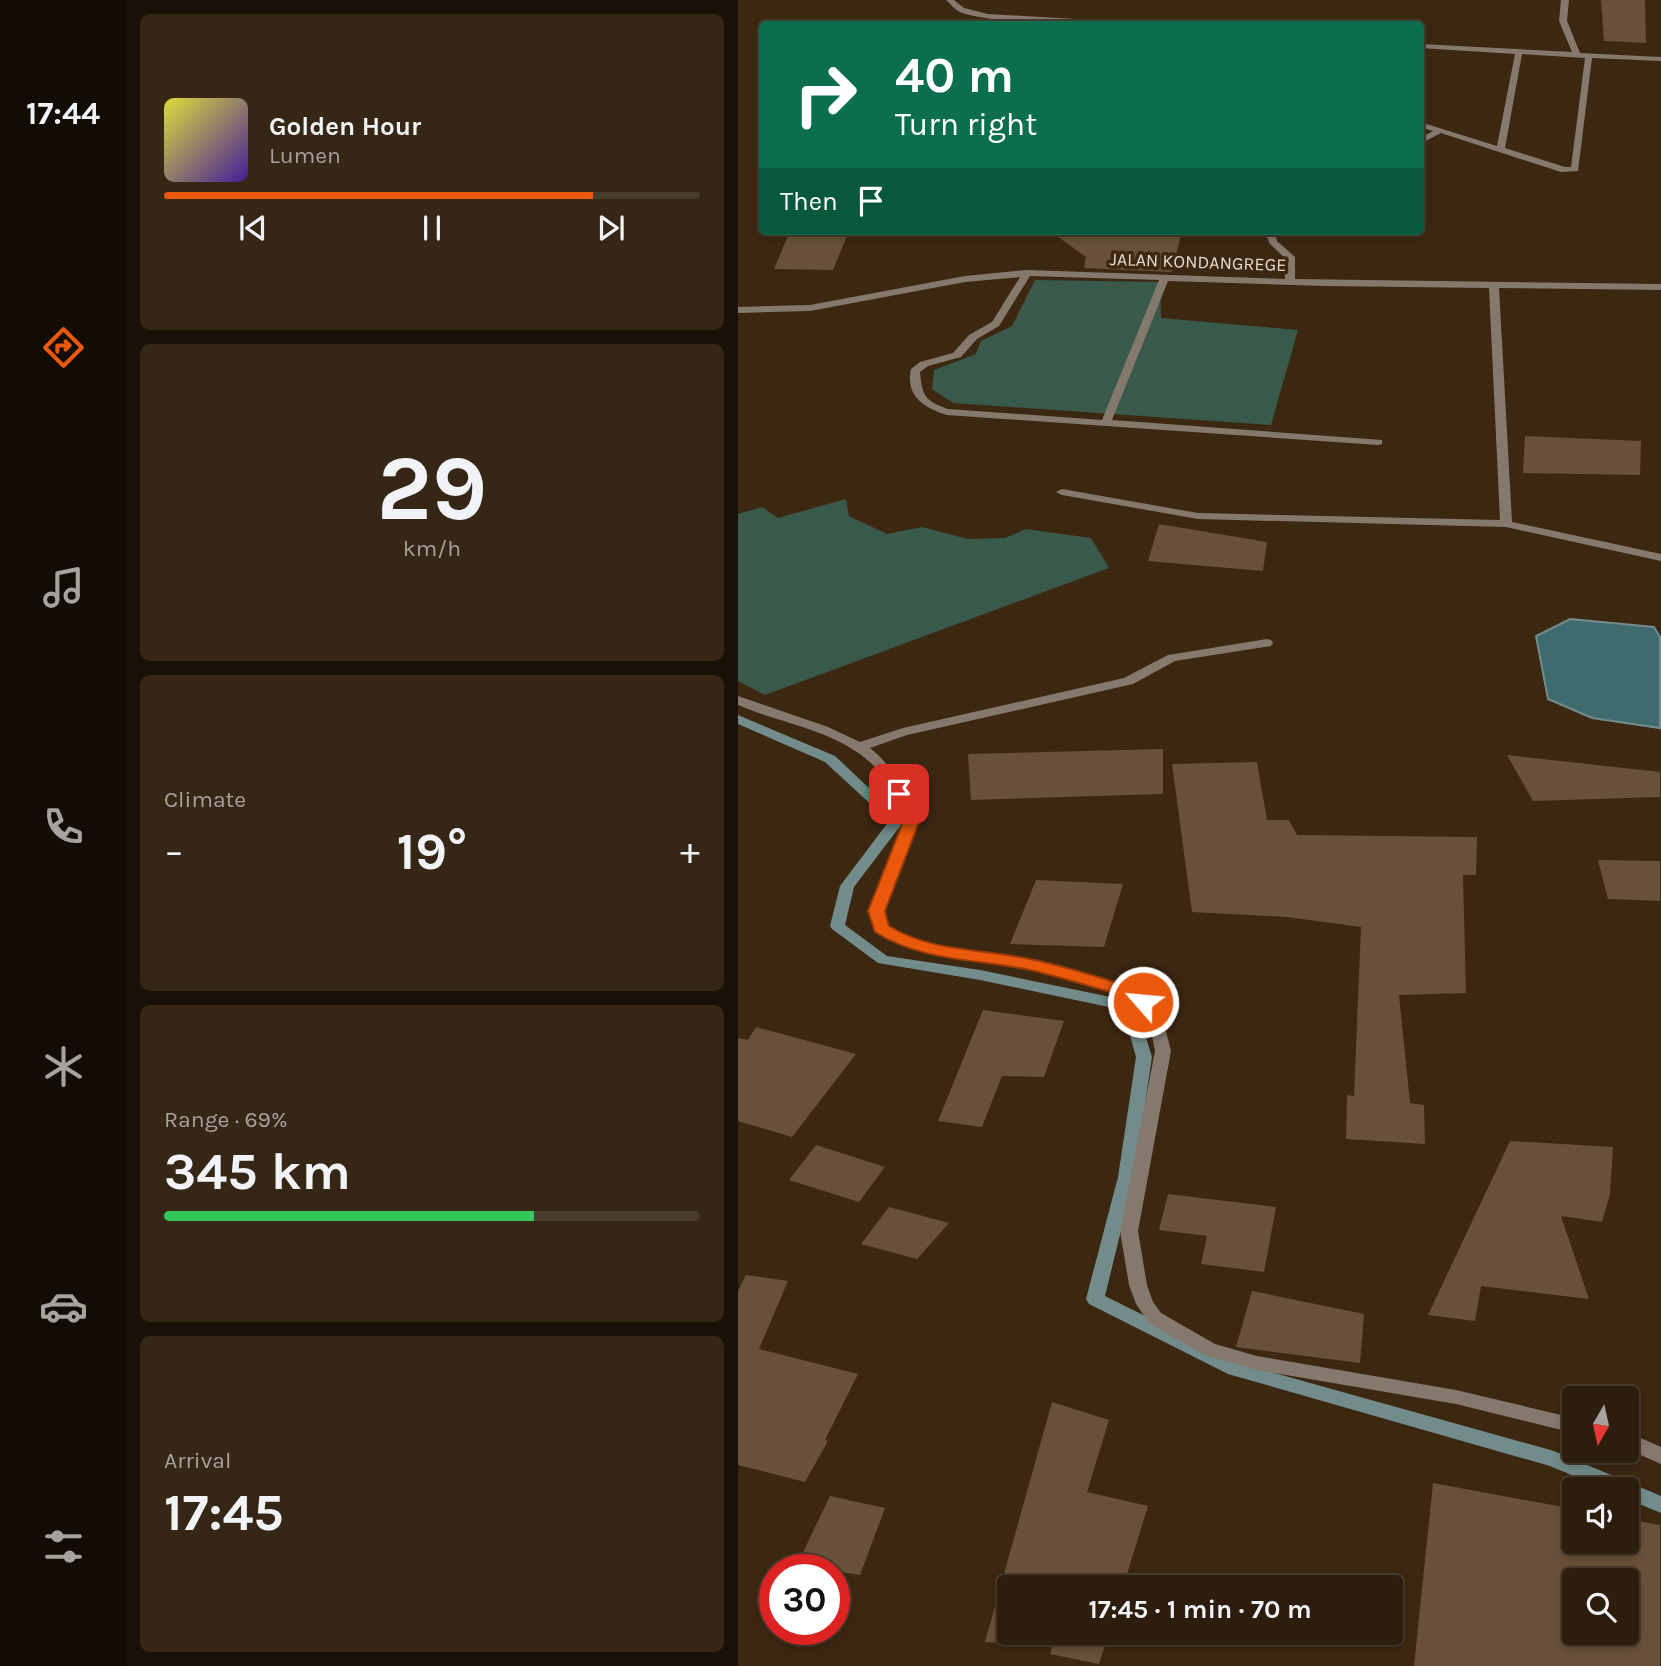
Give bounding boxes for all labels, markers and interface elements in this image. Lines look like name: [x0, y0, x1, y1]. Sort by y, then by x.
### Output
text: 40 m: [895, 47, 1014, 104]
icon: right: [780, 49, 871, 140]
text: 17:44: [26, 95, 100, 132]
text: Turn right: [895, 106, 1037, 143]
text: Golden Hour: [269, 111, 421, 142]
text: Lumen: [269, 142, 341, 169]
icon: arrive: [852, 182, 890, 220]
text: Then: [780, 186, 838, 217]
icon: previous: [234, 209, 272, 247]
icon: pause: [413, 209, 451, 247]
icon: next: [592, 209, 630, 247]
street label: JALAN KONDANGREGE: [1109, 248, 1287, 276]
icon: directions: [39, 323, 88, 372]
text: 29: [377, 436, 487, 542]
text: km/h: [403, 535, 461, 562]
icon: music: [39, 563, 88, 612]
pin: [869, 764, 929, 824]
icon: arrive: [880, 775, 918, 813]
text: Climate: [164, 786, 246, 813]
icon: phone: [39, 802, 88, 851]
text: 19°: [397, 821, 467, 882]
text: −: [164, 829, 184, 874]
text: +: [680, 829, 700, 874]
position arrow: [1106, 965, 1180, 1039]
icon: climate: [39, 1042, 88, 1091]
text: Range · 69%: [164, 1106, 288, 1133]
text: 345 km: [164, 1141, 351, 1202]
icon: car: [39, 1282, 88, 1331]
north arrow: [1562, 1386, 1639, 1463]
map controls: [1562, 1386, 1639, 1645]
text: Arrival: [164, 1447, 231, 1474]
button: sound: [1562, 1477, 1639, 1554]
text: 17:45: [164, 1482, 284, 1543]
icon: filters: [39, 1522, 88, 1571]
speed limit sign: 30: [759, 1554, 850, 1645]
button: search: [1562, 1568, 1639, 1645]
text: 17:45 · 1 min · 70 m: [1088, 1594, 1312, 1625]

